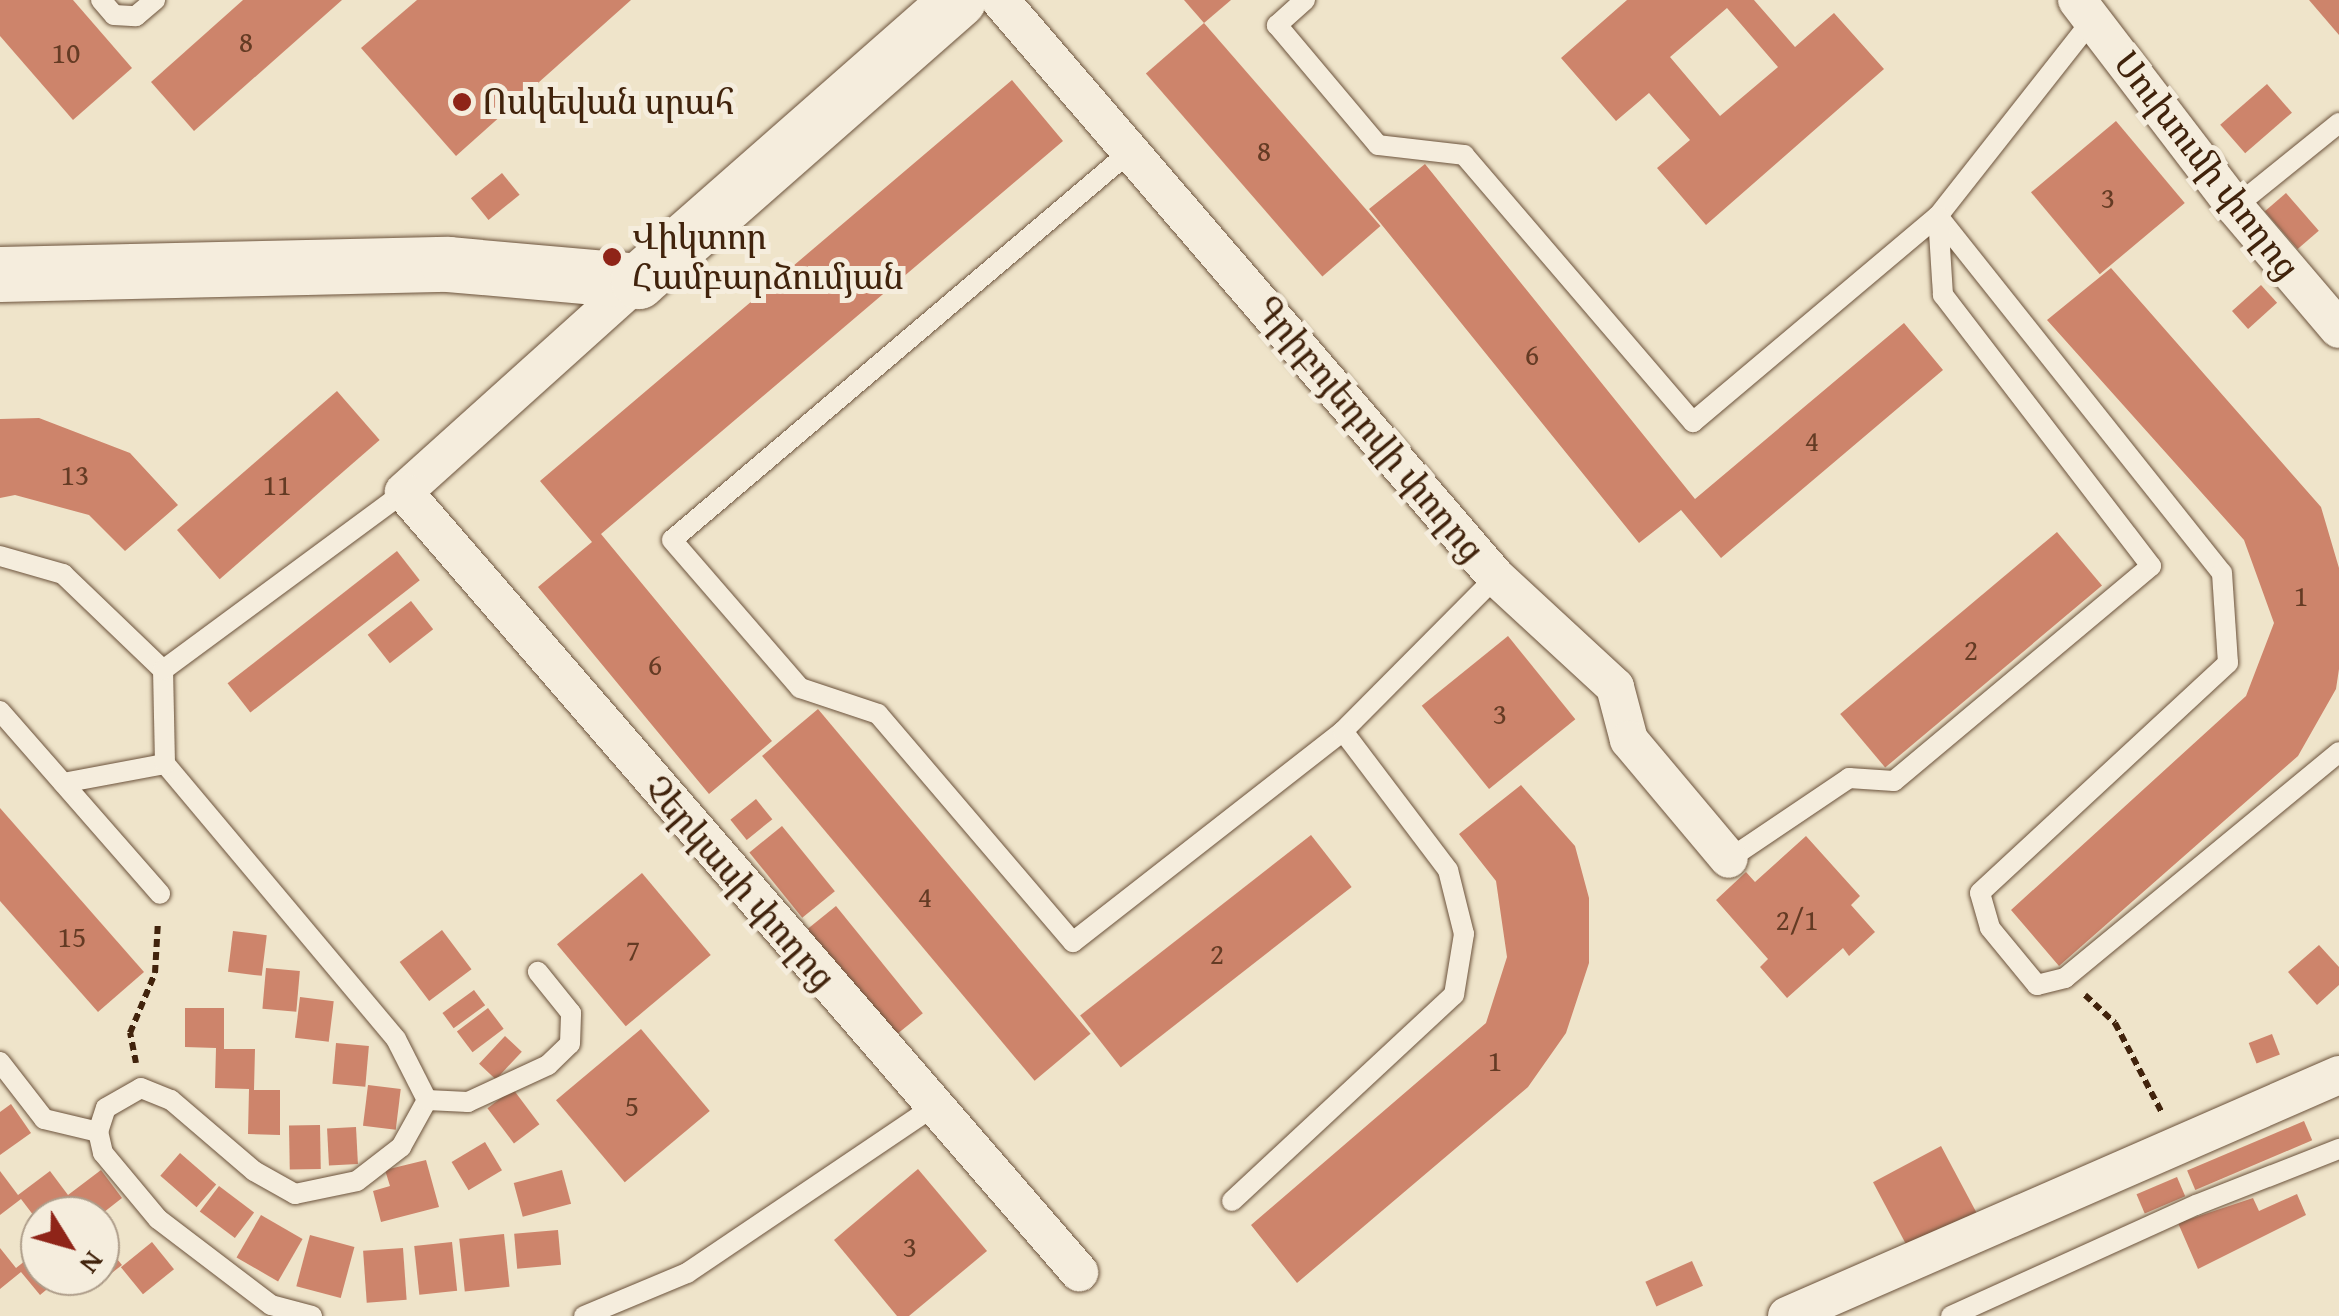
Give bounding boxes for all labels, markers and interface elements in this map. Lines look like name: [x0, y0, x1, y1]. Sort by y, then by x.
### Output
house number: 8: [239, 23, 253, 59]
house number: 10: [52, 34, 80, 70]
street label: Սուխումի փողոց: [2105, 43, 2309, 287]
place label: Ոսկեվան սրահ: [482, 81, 734, 123]
marker: Ոսկեվան սրահ: [451, 91, 473, 113]
house number: 8: [1257, 132, 1271, 168]
house number: 3: [2101, 179, 2115, 215]
place label: Վիկտոր Համբարձումյան: [632, 216, 904, 298]
marker: Վիկտոր Համբարձումյան: [601, 246, 623, 268]
street label: Գրիբոյեդովի փողոց: [1247, 288, 1493, 570]
house number: 6: [1525, 336, 1539, 372]
house number: 4: [1805, 422, 1819, 458]
house number: 13: [61, 456, 89, 492]
house number: 11: [263, 466, 291, 502]
house number: 1: [2294, 577, 2308, 613]
house number: 2: [1964, 631, 1978, 667]
house number: 6: [648, 646, 662, 682]
house number: 3: [1493, 695, 1507, 731]
street label: Չերկասի փողոց: [636, 768, 844, 998]
house number: 4: [918, 878, 932, 914]
house number: 2/1: [1775, 901, 1819, 937]
house number: 15: [58, 918, 86, 954]
house number: 7: [626, 931, 640, 967]
house number: 2: [1210, 935, 1224, 971]
house number: 1: [1488, 1042, 1502, 1078]
house number: 5: [625, 1087, 639, 1123]
north arrow: [20, 1196, 120, 1296]
house number: 3: [903, 1228, 917, 1264]
text: N: [71, 1243, 115, 1283]

